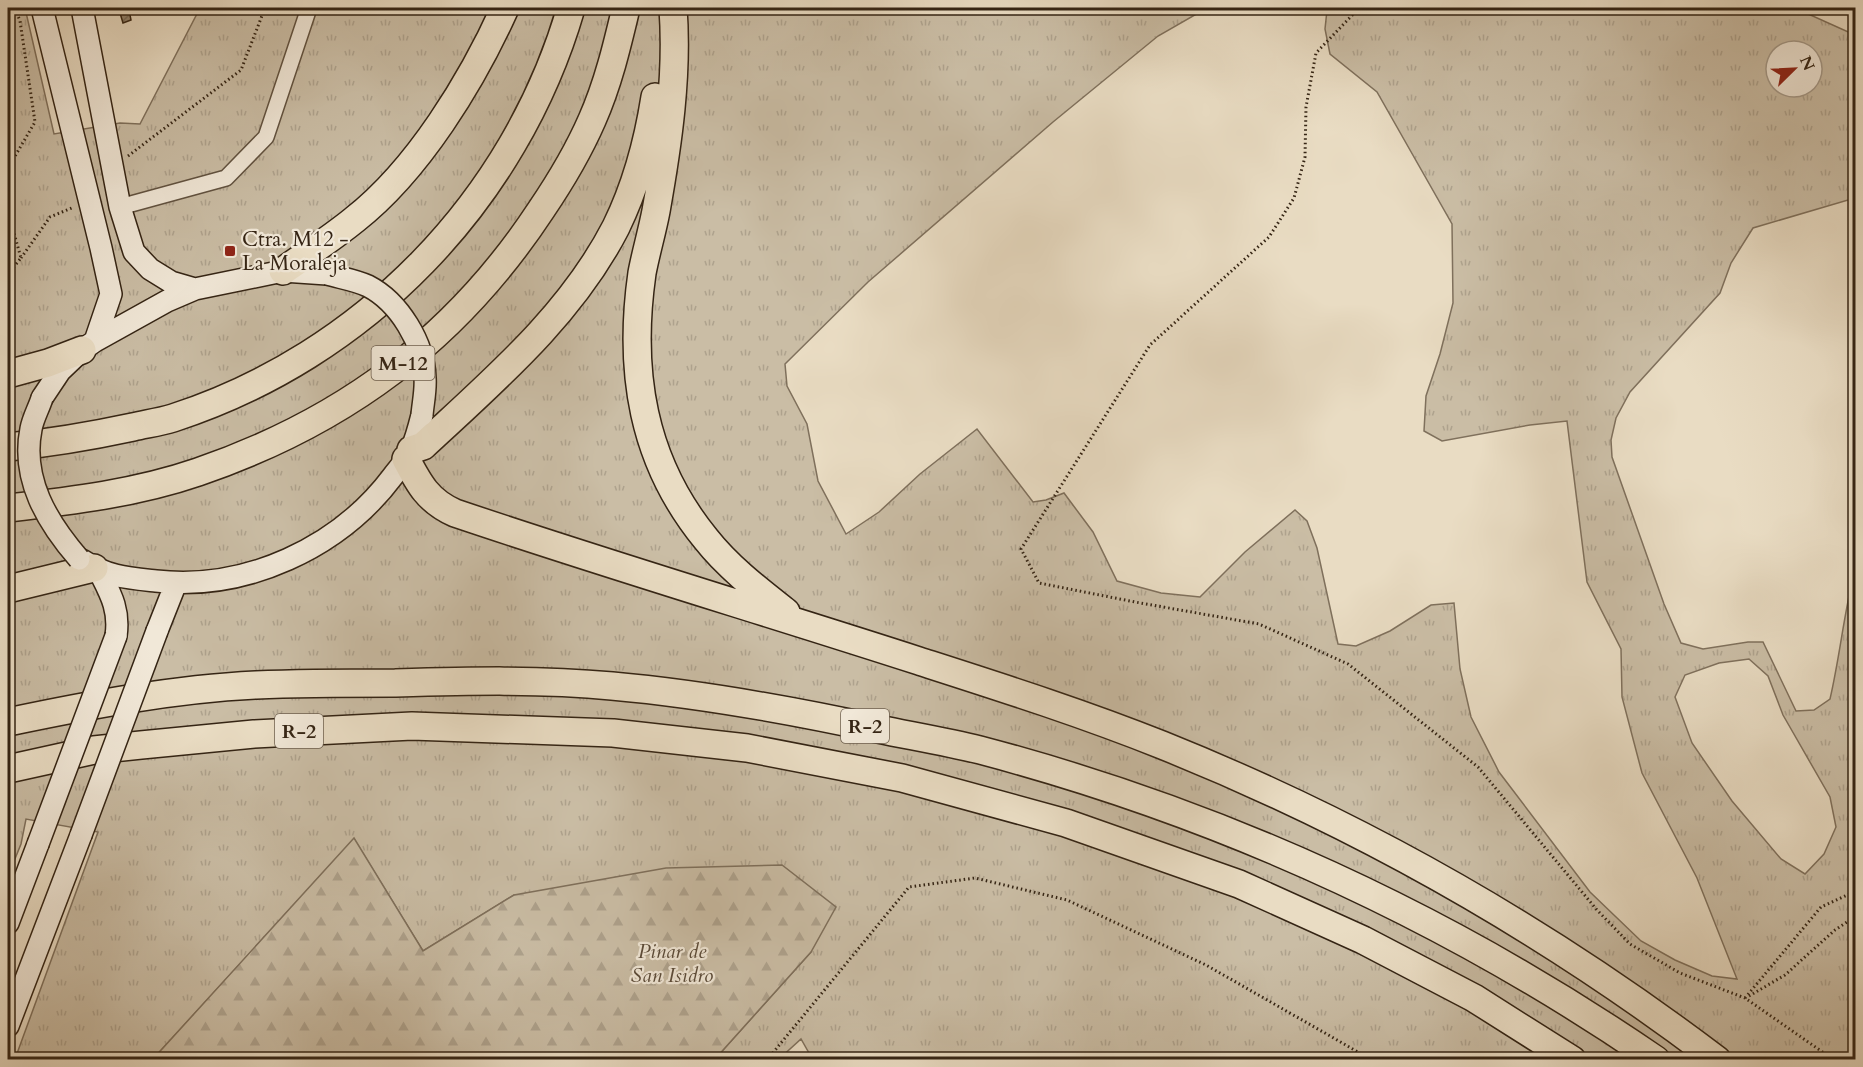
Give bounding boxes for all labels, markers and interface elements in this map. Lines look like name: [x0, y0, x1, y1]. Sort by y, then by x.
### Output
north arrow: [1764, 39, 1824, 99]
text: N: [1794, 52, 1820, 74]
place label: Ctra. M12 - La Moraleja: [242, 225, 349, 278]
marker: Ctra. M12 - La Moraleja: [223, 244, 237, 258]
road number: M-12: [372, 346, 434, 380]
road number: R-2: [841, 709, 889, 743]
road number: R-2: [275, 714, 323, 748]
park label: Pinar de San Isidro: [631, 937, 714, 990]

